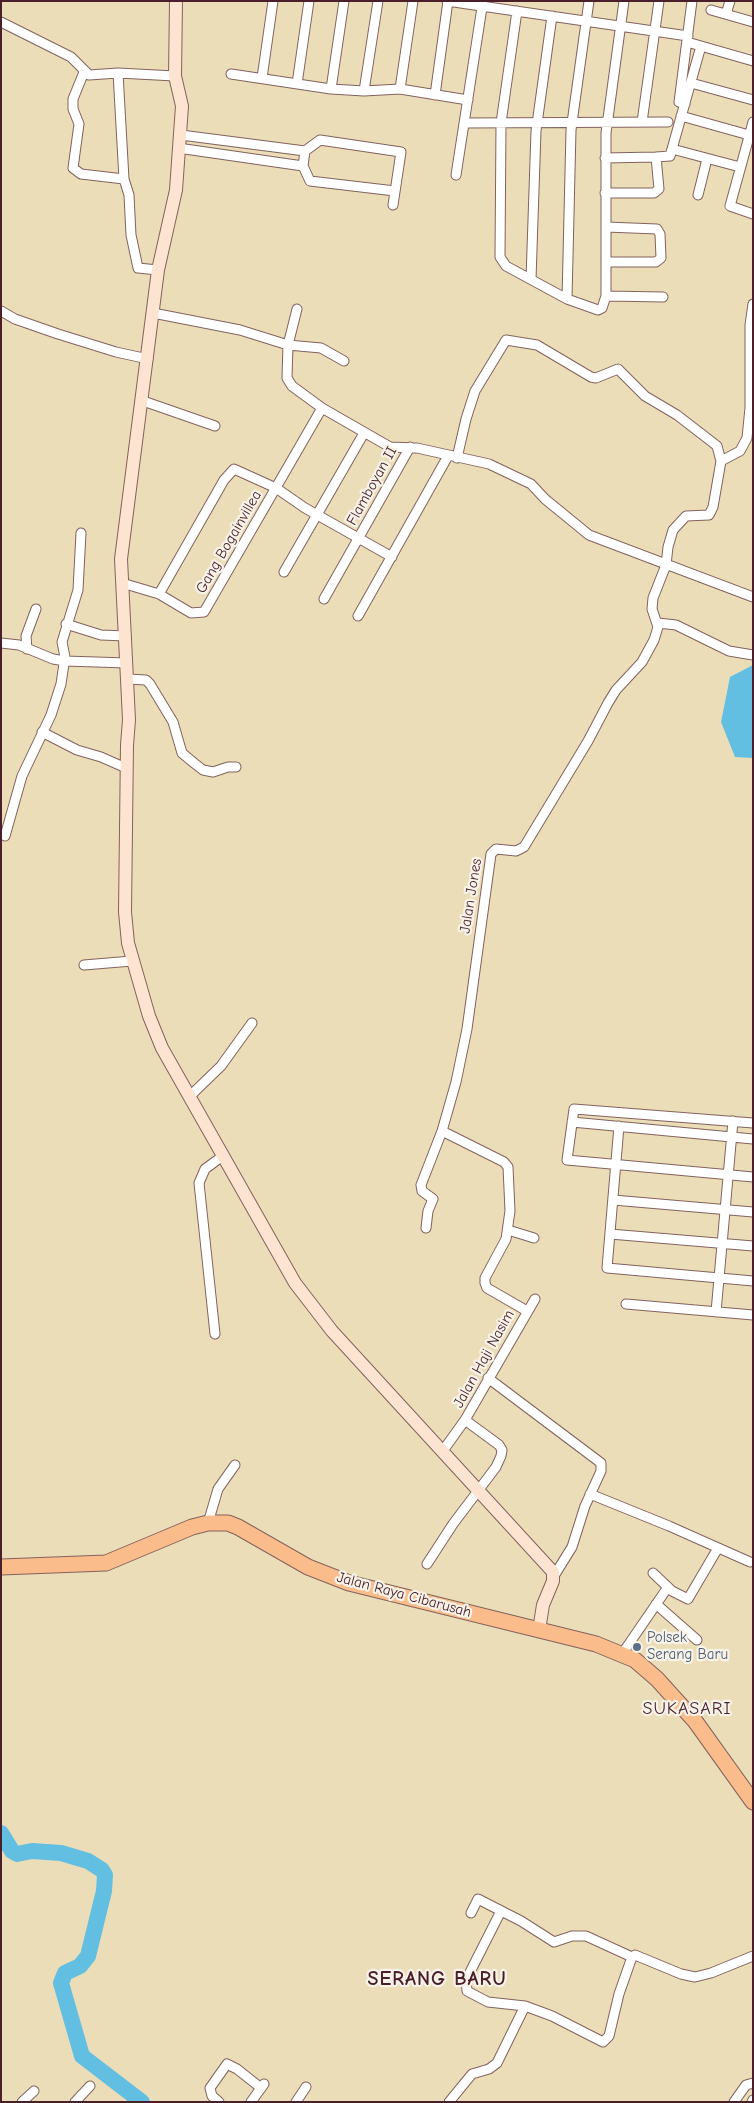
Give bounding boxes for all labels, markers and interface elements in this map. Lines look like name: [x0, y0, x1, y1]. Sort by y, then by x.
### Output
street label: Flamboyan II: [343, 443, 401, 529]
street label: Gang Bogainvillea: [192, 487, 266, 597]
street label: Jalan Jones: [456, 857, 486, 935]
street label: Jalan Haji Nasim: [450, 1307, 518, 1411]
street label: Jalan Raya Cibarusah: [335, 1568, 473, 1622]
place label: Polsek Serang Baru: [647, 1629, 728, 1664]
marker: Polsek Serang Baru: [631, 1641, 643, 1653]
district label: SUKASARI: [641, 1698, 733, 1720]
district label: SERANG BARU: [366, 1967, 508, 1991]

